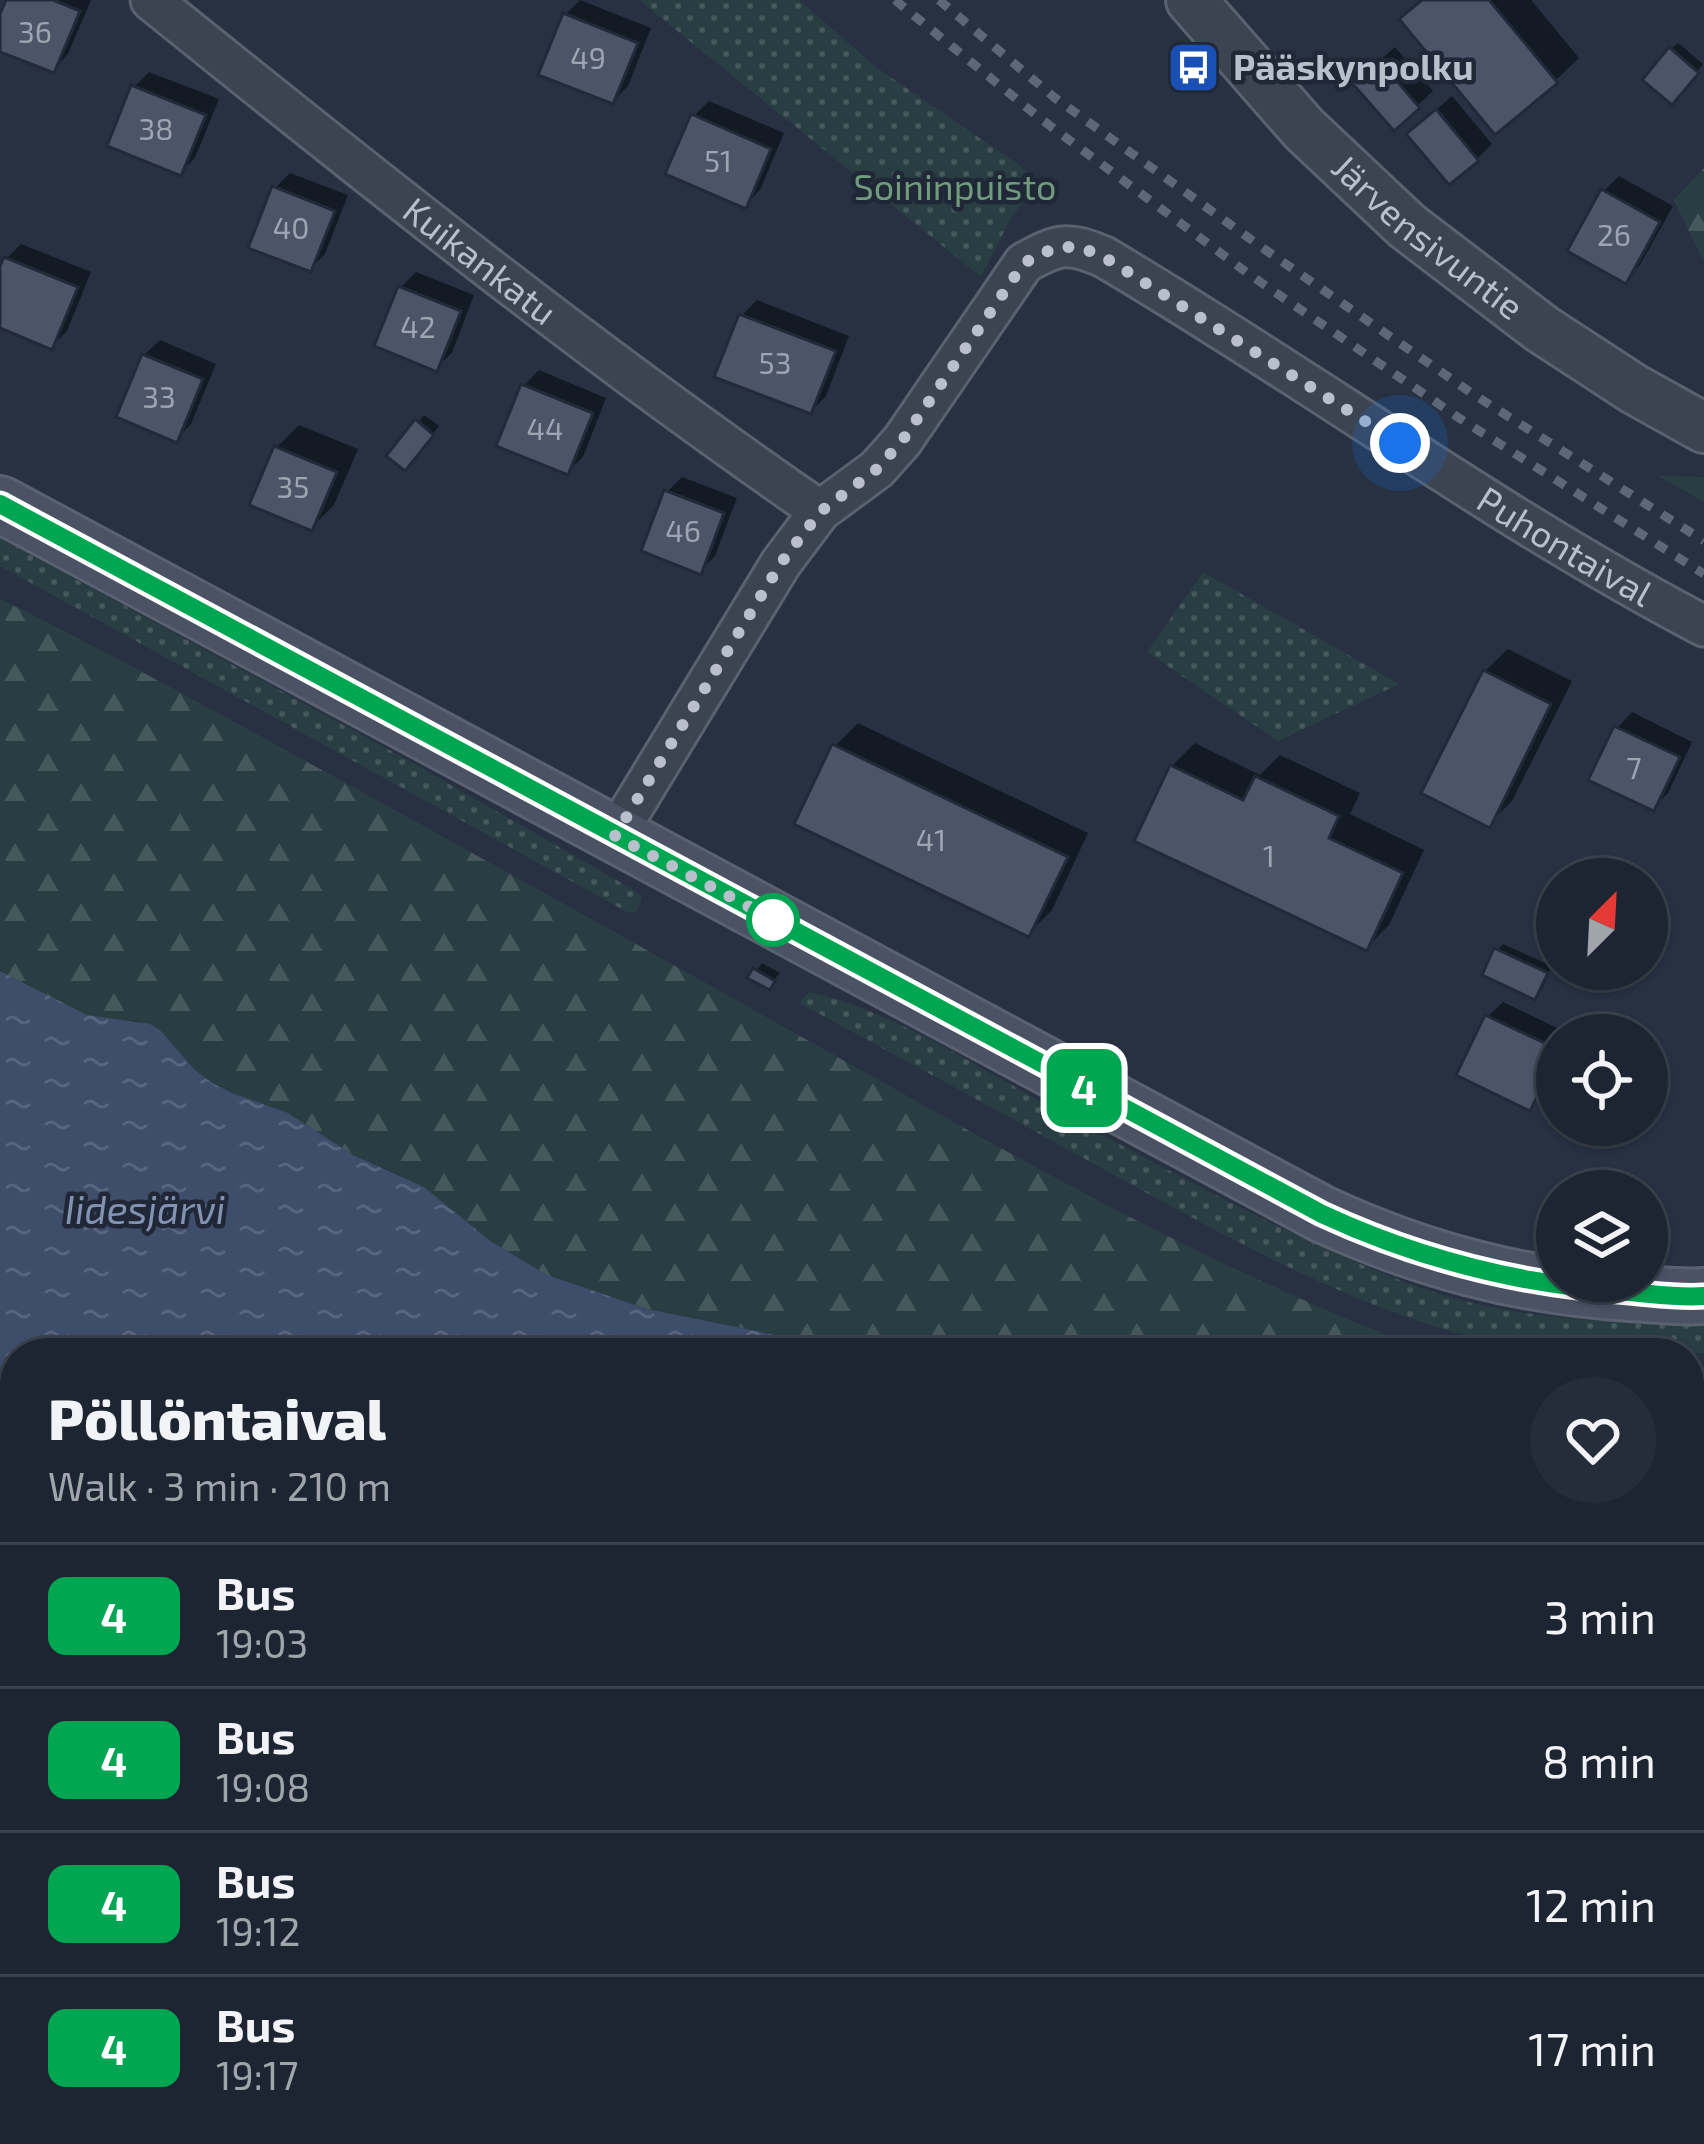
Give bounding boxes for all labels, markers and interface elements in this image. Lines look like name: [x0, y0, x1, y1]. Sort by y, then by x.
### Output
house number: 36: [18, 13, 52, 49]
house number: 49: [570, 39, 606, 75]
bus stop icon: Pääskynpolku: [1166, 39, 1222, 95]
place label: Pääskynpolku: [1233, 44, 1474, 88]
house number: 38: [139, 110, 173, 146]
house number: 51: [704, 142, 732, 178]
street label: Järvensivuntie: [1324, 144, 1533, 327]
park label: Soininpuisto: [853, 164, 1057, 207]
street label: Kuikankatu: [396, 187, 566, 333]
house number: 40: [273, 209, 309, 245]
house number: 26: [1597, 216, 1631, 252]
house number: 42: [400, 308, 436, 344]
house number: 53: [759, 344, 791, 380]
house number: 33: [142, 378, 176, 414]
house number: 44: [527, 410, 563, 446]
your location: [1370, 413, 1430, 473]
house number: 35: [277, 468, 309, 504]
street label: Puhontaival: [1470, 476, 1661, 614]
house number: 46: [665, 512, 701, 548]
house number: 7: [1626, 749, 1642, 785]
house number: 41: [916, 821, 946, 857]
house number: 1: [1263, 837, 1275, 873]
north arrow: [1536, 858, 1668, 990]
map controls: [1536, 858, 1668, 1302]
unlabelled marker: [748, 895, 798, 945]
button: locate: [1536, 1014, 1668, 1146]
line badge: 4: [1045, 1049, 1123, 1127]
text: 4: [1071, 1063, 1097, 1113]
button: layers: [1536, 1170, 1668, 1302]
water label: Iidesjärvi: [65, 1185, 225, 1232]
button: heart: [1530, 1377, 1656, 1503]
text: Pöllöntaival: [48, 1383, 386, 1451]
text: Walk · 3 min · 210 m: [48, 1462, 391, 1509]
text: Bus: [216, 1565, 295, 1619]
text: 3 min: [1544, 1589, 1656, 1643]
text: 4: [101, 1591, 127, 1641]
text: 19:03: [216, 1619, 308, 1666]
text: Bus: [216, 1709, 295, 1763]
text: 8 min: [1542, 1733, 1656, 1787]
text: 4: [101, 1735, 127, 1785]
text: 19:08: [216, 1763, 310, 1810]
text: Bus: [216, 1853, 295, 1907]
text: 12 min: [1526, 1877, 1656, 1931]
text: 4: [101, 1879, 127, 1929]
text: 19:12: [216, 1907, 300, 1954]
text: Bus: [216, 1997, 295, 2051]
text: 17 min: [1528, 2021, 1656, 2075]
text: 4: [101, 2023, 127, 2073]
text: 19:17: [216, 2051, 299, 2098]

